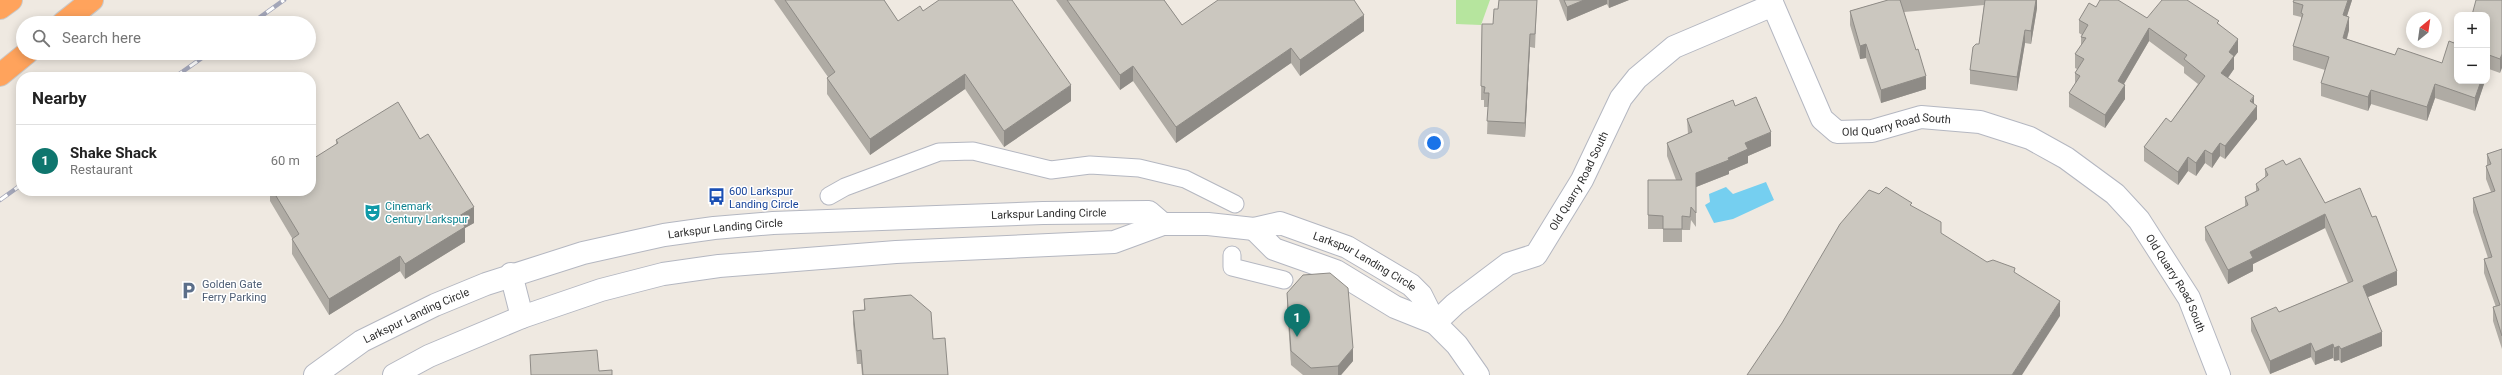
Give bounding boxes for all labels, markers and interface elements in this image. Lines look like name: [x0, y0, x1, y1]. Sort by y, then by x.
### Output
north arrow: [2406, 12, 2442, 48]
map controls: [2454, 12, 2490, 84]
button: +: [2454, 12, 2490, 48]
search box: [16, 16, 316, 60]
icon: search: [30, 27, 52, 49]
text: Search here: [62, 29, 141, 47]
button: −: [2454, 48, 2490, 84]
text: Nearby: [32, 88, 87, 108]
street label: Old Quarry Road South: [1842, 111, 1951, 139]
street label: Old Quarry Road South: [1547, 129, 1611, 233]
your location: [1424, 133, 1444, 153]
text: Shake Shack: [70, 144, 157, 162]
text: 1: [41, 153, 49, 168]
text: 60 m: [271, 153, 300, 168]
text: Restaurant: [70, 162, 133, 177]
place label: 600 Larkspur Landing Circle: [729, 185, 799, 211]
bus stop icon: 600 Larkspur Landing Circle: [706, 187, 726, 207]
place label: Cinemark Century Larkspur: [385, 200, 469, 226]
theatre icon: Cinemark Century Larkspur: [362, 202, 382, 222]
street label: Larkspur Landing Circle: [991, 206, 1107, 222]
street label: Larkspur Landing Circle: [667, 217, 783, 241]
street label: Larkspur Landing Circle: [1311, 229, 1419, 294]
street label: Old Quarry Road South: [2143, 232, 2208, 334]
place label: Golden Gate Ferry Parking: [202, 278, 266, 304]
parking icon: Golden Gate Ferry Parking: [179, 280, 199, 300]
street label: Larkspur Landing Circle: [361, 286, 471, 346]
pin: 1: [1284, 304, 1310, 337]

